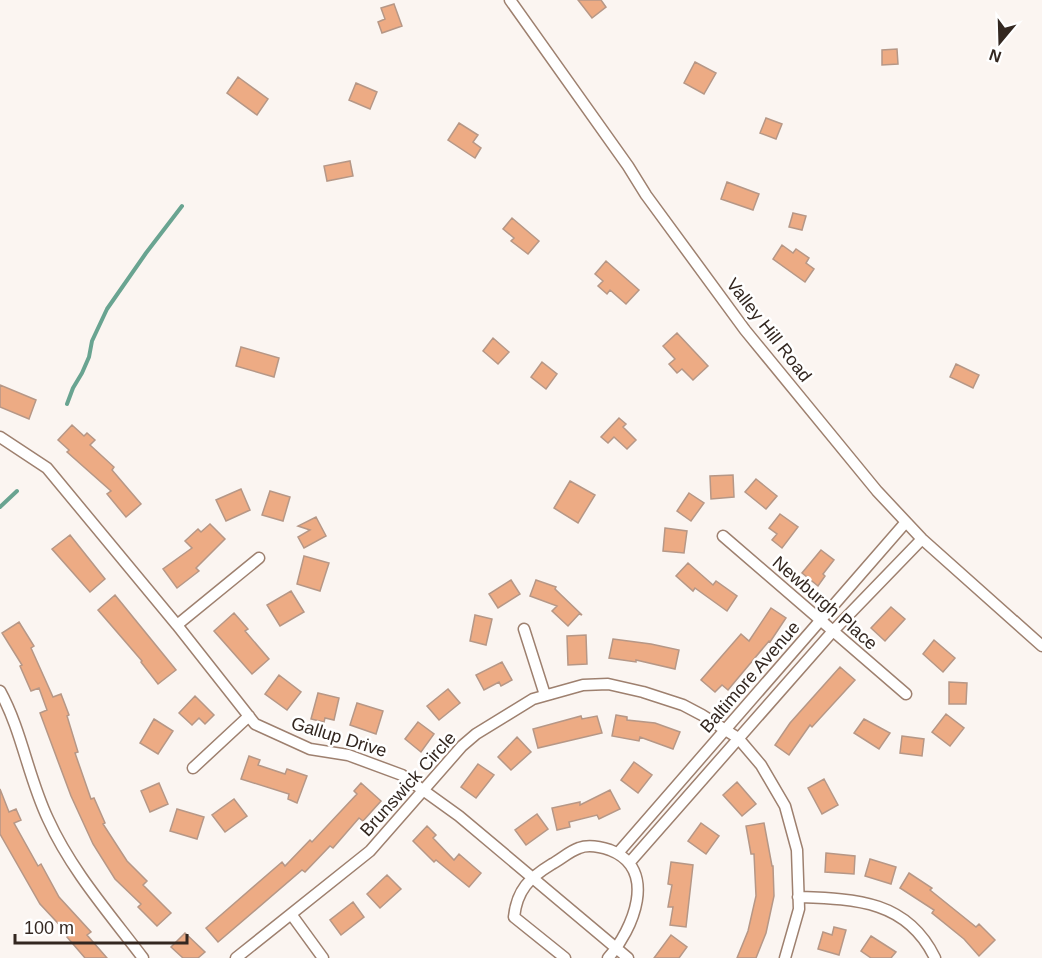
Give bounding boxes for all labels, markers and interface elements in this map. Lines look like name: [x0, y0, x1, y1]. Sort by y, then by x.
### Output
north arrow: [970, 12, 1030, 72]
text: N: [987, 46, 1004, 66]
street label: Valley Hill Road: [722, 274, 816, 386]
street label: Newburgh Place: [769, 552, 881, 654]
street label: Baltimore Avenue: [696, 617, 804, 737]
street label: Gallup Drive: [289, 713, 389, 761]
street label: Brunswick Circle: [356, 728, 460, 840]
scale bar: [15, 907, 188, 945]
text: 100 m: [24, 918, 74, 938]

